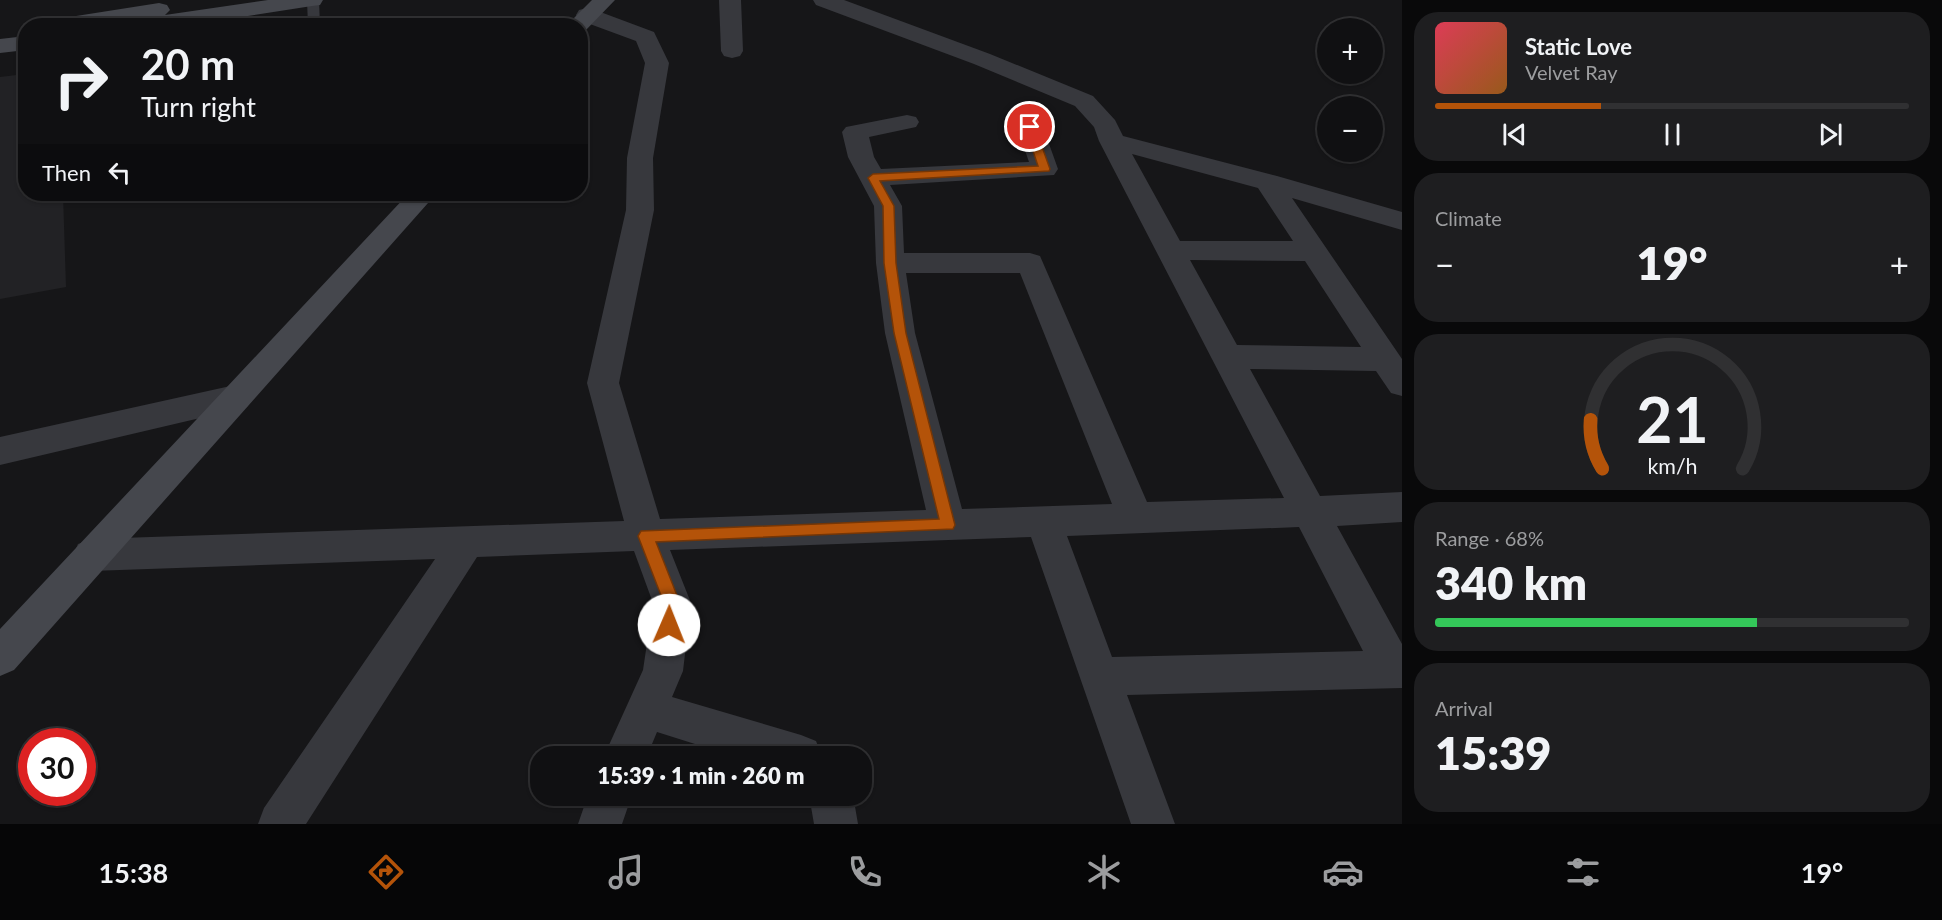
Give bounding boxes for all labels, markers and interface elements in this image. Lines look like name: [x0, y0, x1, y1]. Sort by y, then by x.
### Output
map controls: [1317, 18, 1383, 162]
button: +: [1317, 18, 1383, 84]
text: Static Love: [1525, 33, 1632, 60]
text: 20 m: [141, 39, 235, 89]
icon: right: [42, 42, 120, 120]
text: Velvet Ray: [1525, 60, 1618, 84]
text: Turn right: [141, 90, 256, 123]
button: −: [1317, 96, 1383, 162]
pin: [1004, 101, 1055, 152]
icon: arrive: [1013, 110, 1046, 143]
icon: previous: [1498, 118, 1531, 151]
icon: pause: [1656, 118, 1689, 151]
icon: next: [1814, 118, 1847, 151]
icon: left: [103, 156, 136, 189]
text: Then: [42, 159, 91, 186]
text: Climate: [1435, 206, 1502, 230]
text: 19°: [1637, 236, 1707, 290]
text: −: [1435, 244, 1454, 284]
text: +: [1890, 244, 1909, 284]
text: 21: [1636, 381, 1708, 456]
text: km/h: [1647, 453, 1697, 479]
text: Range · 68%: [1435, 526, 1544, 550]
text: 340 km: [1435, 556, 1587, 610]
position arrow: [637, 593, 701, 657]
text: Arrival: [1435, 696, 1493, 720]
text: 15:39: [1435, 726, 1551, 780]
speed limit sign: 30: [18, 728, 96, 806]
text: 15:39 · 1 min · 260 m: [598, 762, 804, 789]
icon: directions: [365, 851, 407, 893]
icon: music: [605, 851, 647, 893]
icon: phone: [844, 851, 886, 893]
icon: climate: [1083, 851, 1125, 893]
icon: car: [1322, 851, 1364, 893]
icon: filters: [1562, 851, 1604, 893]
text: 15:38: [99, 856, 168, 889]
text: 19°: [1801, 856, 1843, 889]

